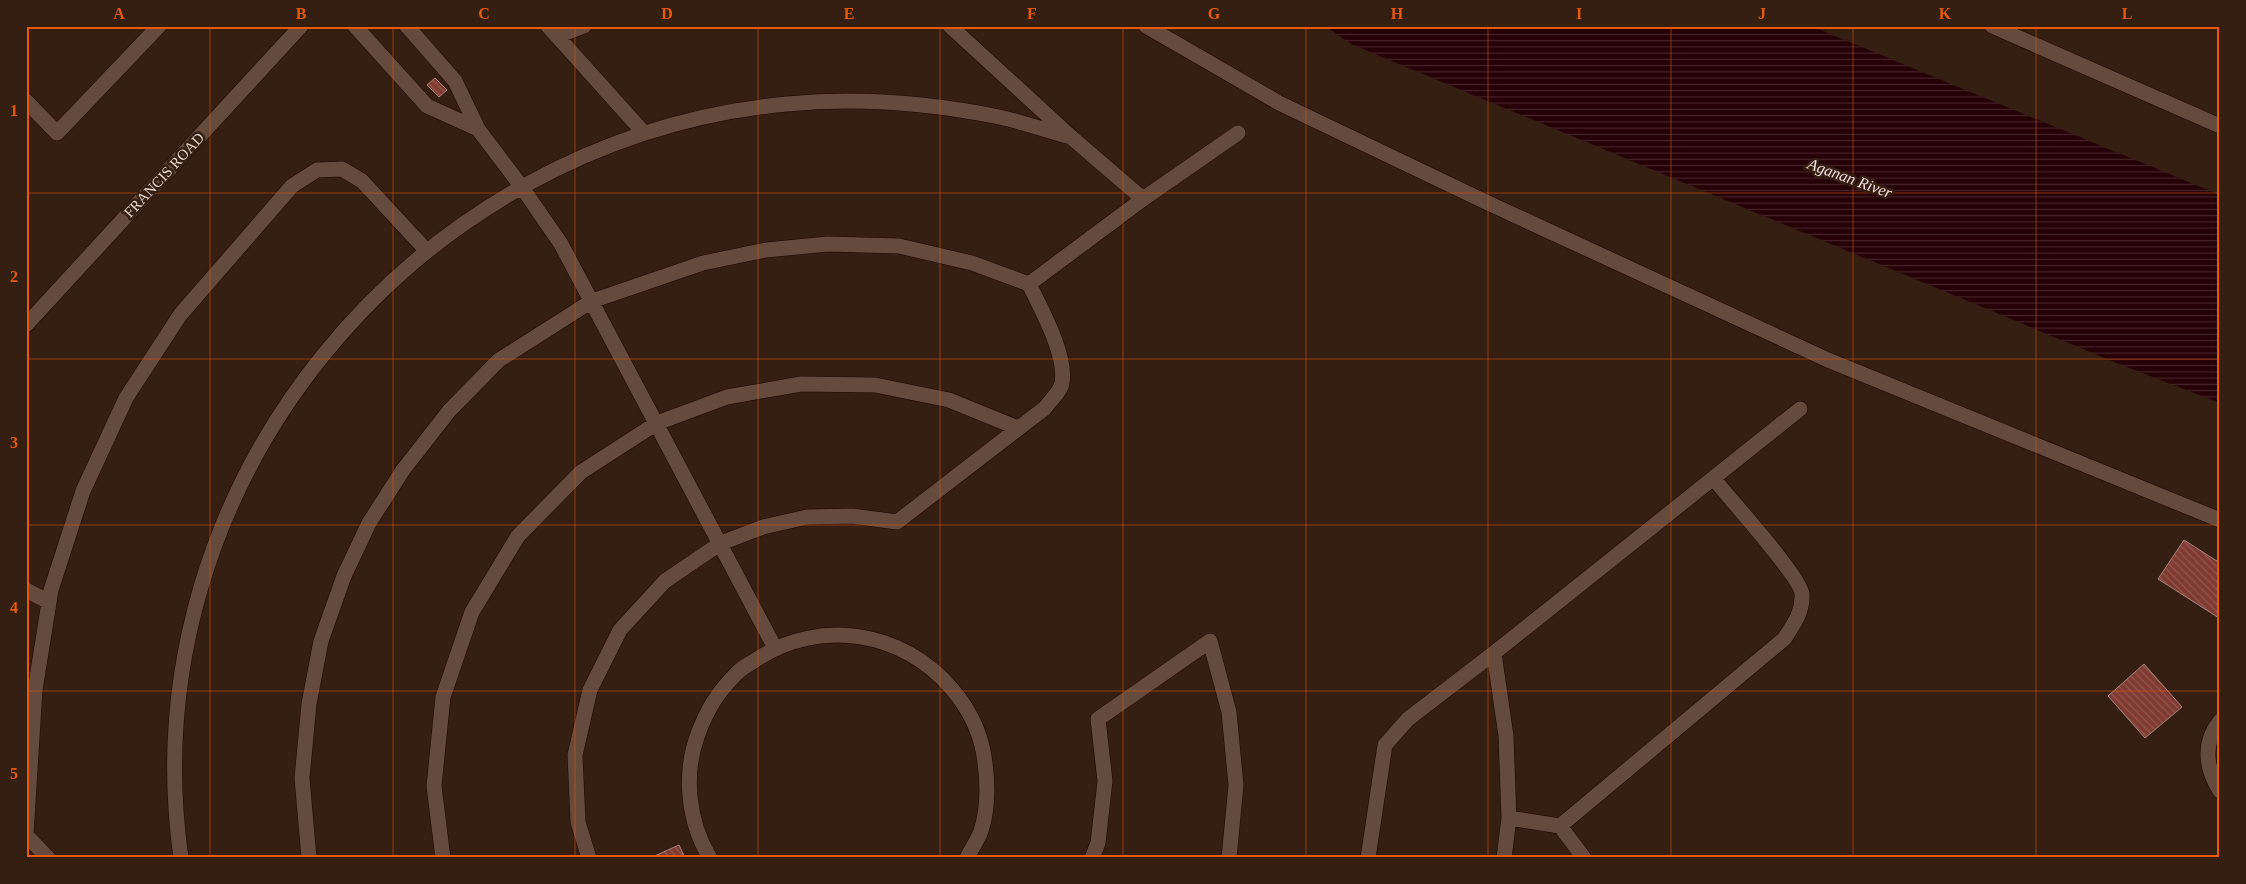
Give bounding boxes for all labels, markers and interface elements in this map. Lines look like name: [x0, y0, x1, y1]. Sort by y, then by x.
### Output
text: A: [113, 5, 125, 22]
text: B: [296, 5, 307, 22]
text: C: [478, 5, 490, 22]
text: D: [661, 5, 673, 22]
text: E: [844, 5, 854, 22]
text: F: [1027, 5, 1037, 22]
text: G: [1208, 5, 1221, 22]
text: H: [1391, 5, 1404, 22]
text: I: [1576, 5, 1582, 22]
text: J: [1758, 5, 1766, 22]
text: K: [1939, 5, 1952, 22]
text: L: [2122, 5, 2132, 22]
text: 1: [10, 102, 18, 119]
street label: FRANCIS ROAD: [121, 129, 207, 221]
water label: Aganan River: [1804, 155, 1895, 202]
text: 2: [10, 268, 18, 285]
text: 3: [10, 434, 18, 451]
text: 4: [10, 599, 18, 616]
text: 5: [10, 765, 18, 782]

